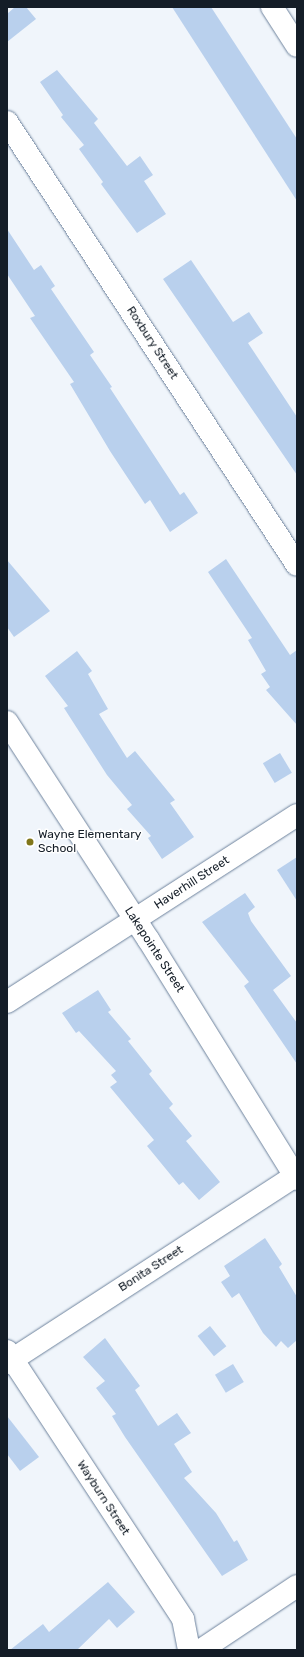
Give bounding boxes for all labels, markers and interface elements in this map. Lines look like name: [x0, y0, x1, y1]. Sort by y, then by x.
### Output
street label: Roxbury Street: [123, 304, 181, 382]
place label: Wayne Elementary School: [38, 828, 141, 856]
marker: Wayne Elementary School: [25, 837, 35, 847]
street label: Haverhill Street: [152, 853, 232, 913]
street label: Lakepointe Street: [121, 904, 187, 996]
street label: Bonita Street: [116, 1243, 186, 1295]
street label: Wayburn Street: [73, 1458, 133, 1538]

